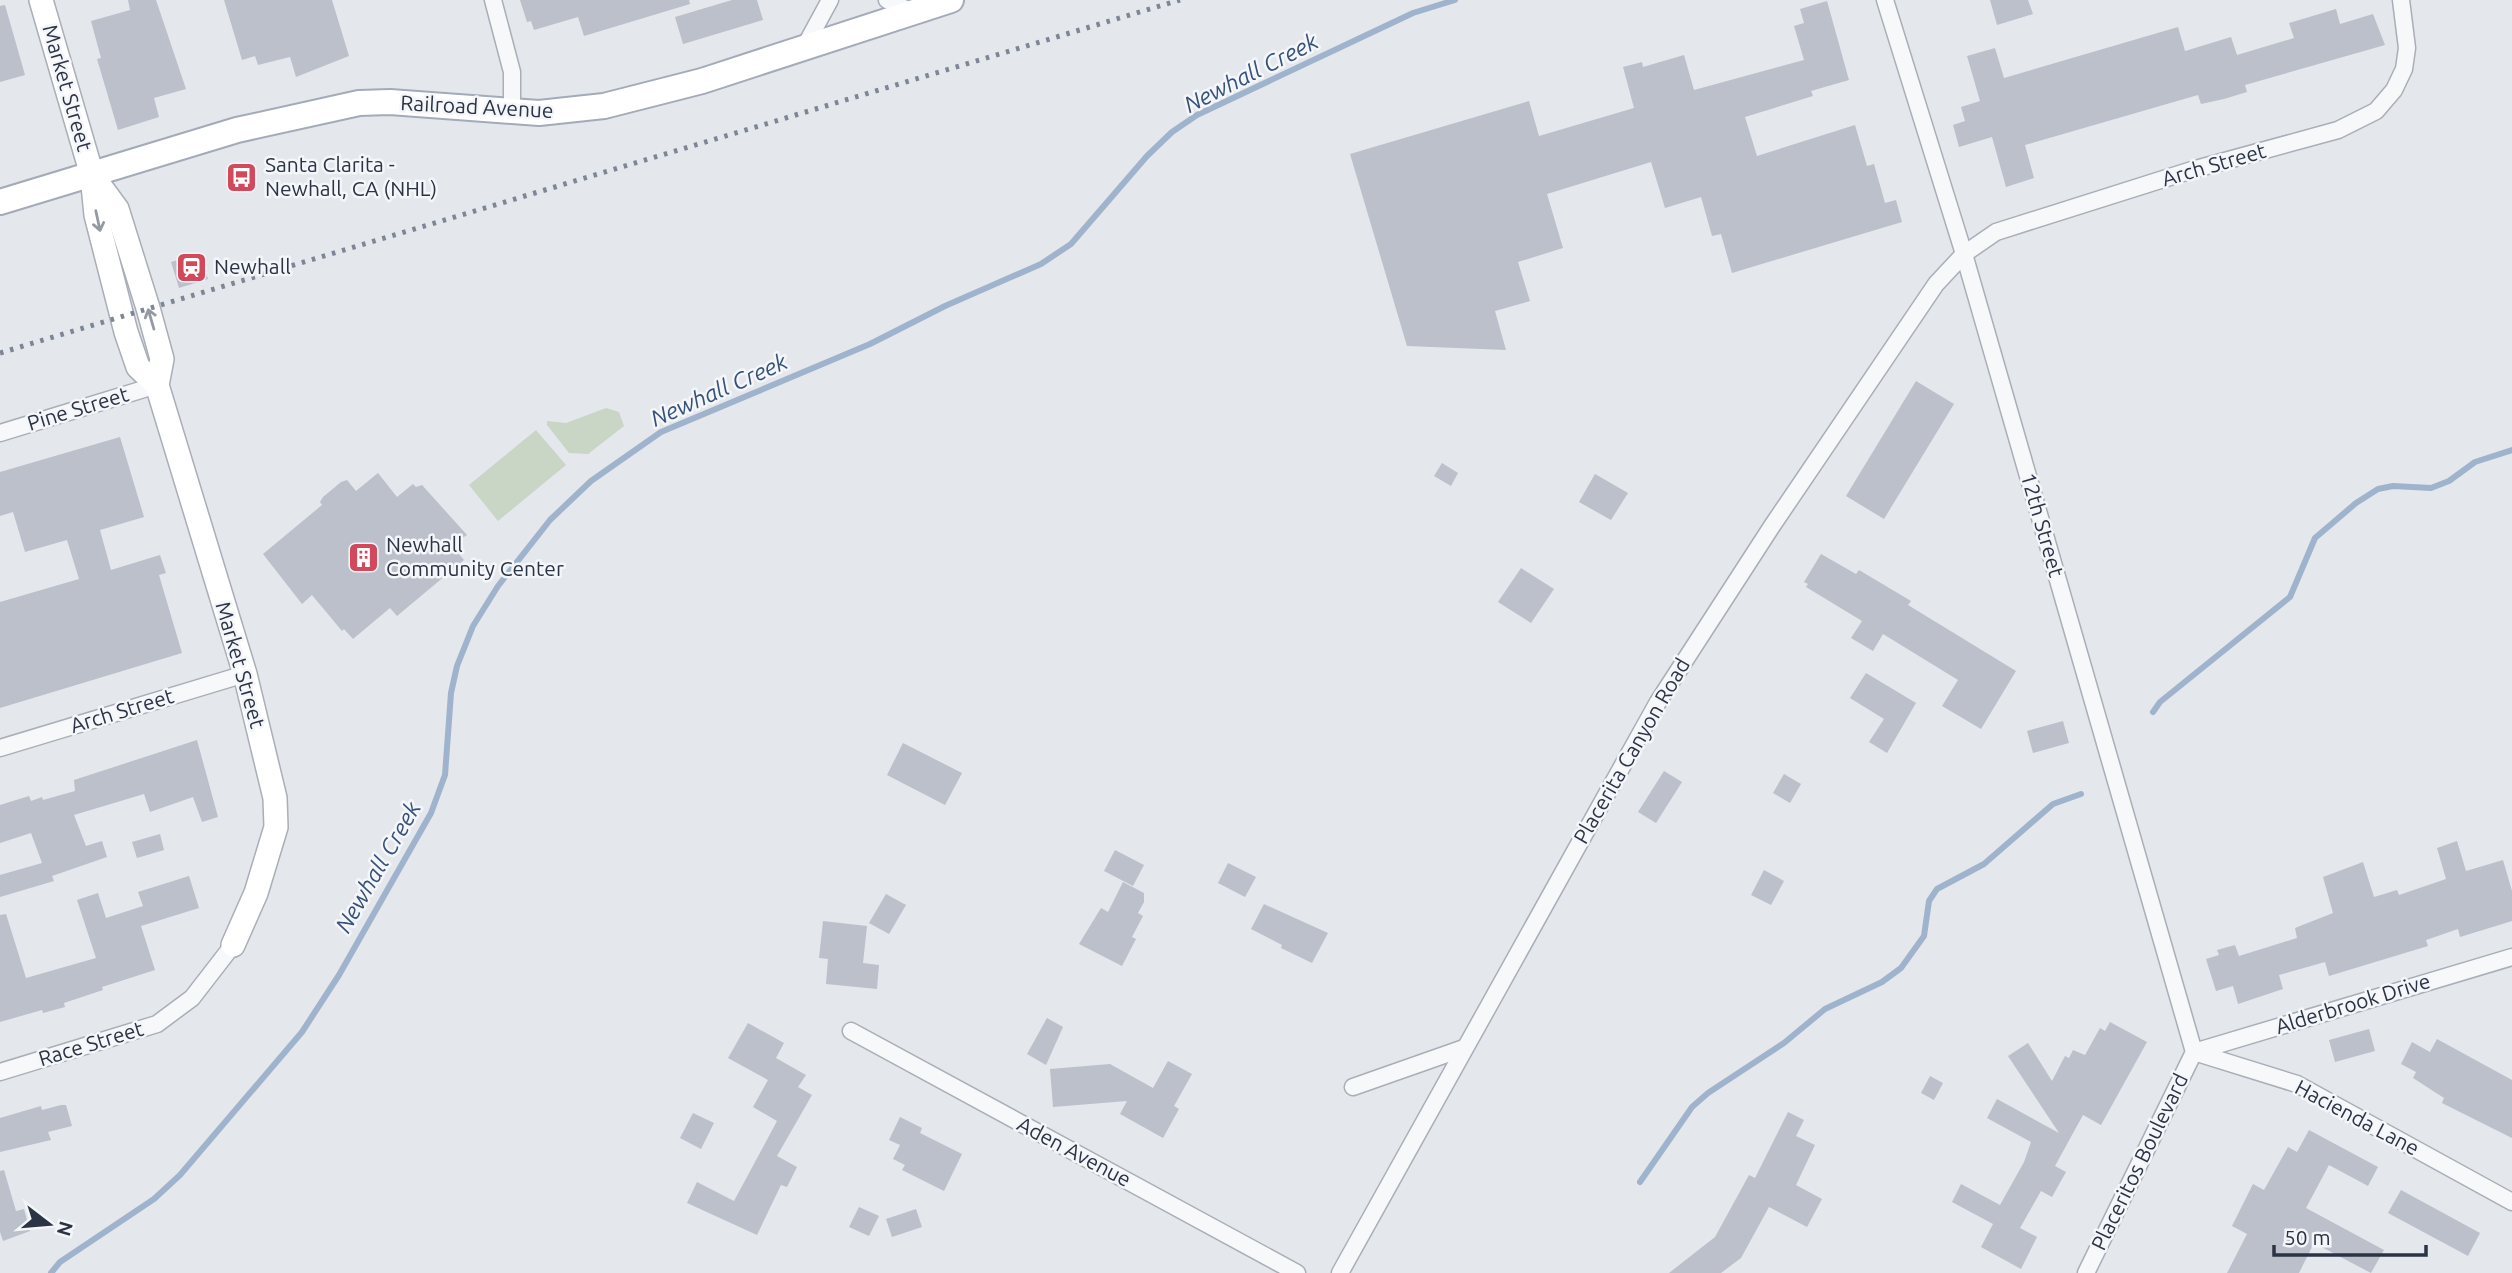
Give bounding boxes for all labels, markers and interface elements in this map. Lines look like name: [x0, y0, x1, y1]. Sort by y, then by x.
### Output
street label: Market Street: [38, 22, 97, 154]
water label: Newhall Creek: [1180, 28, 1322, 117]
street label: Railroad Avenue: [400, 90, 554, 122]
street label: Arch Street: [2159, 138, 2268, 190]
place label: Santa Clarita - Newhall, CA (NHL): [265, 152, 437, 200]
bus stop icon: Santa Clarita - Newhall, CA (NHL): [225, 160, 259, 194]
one-way arrow: [92, 210, 105, 232]
station icon: Newhall: [174, 250, 208, 284]
place label: Newhall: [214, 254, 291, 278]
one-way arrow: [144, 309, 157, 331]
water label: Newhall Creek: [647, 348, 791, 431]
street label: Pine Street: [24, 381, 131, 435]
street label: 12th Street: [2017, 470, 2069, 580]
place label: Newhall Community Center: [386, 532, 564, 580]
building icon: Newhall Community Center: [346, 540, 380, 574]
street label: Market Street: [211, 599, 270, 731]
street label: Placerita Canyon Road: [1568, 653, 1694, 848]
street label: Arch Street: [67, 683, 176, 737]
water label: Newhall Creek: [330, 797, 425, 937]
street label: Alderbrook Drive: [2272, 968, 2433, 1038]
street label: Race Street: [35, 1016, 146, 1070]
street label: Placeritos Boulevard: [2086, 1069, 2192, 1254]
street label: Hacienda Lane: [2291, 1074, 2424, 1160]
street label: Aden Avenue: [1014, 1111, 1135, 1191]
north arrow: [14, 1189, 84, 1259]
scale bar: [2274, 1214, 2426, 1258]
text: N: [53, 1219, 78, 1239]
text: 50 m: [2284, 1225, 2331, 1249]

